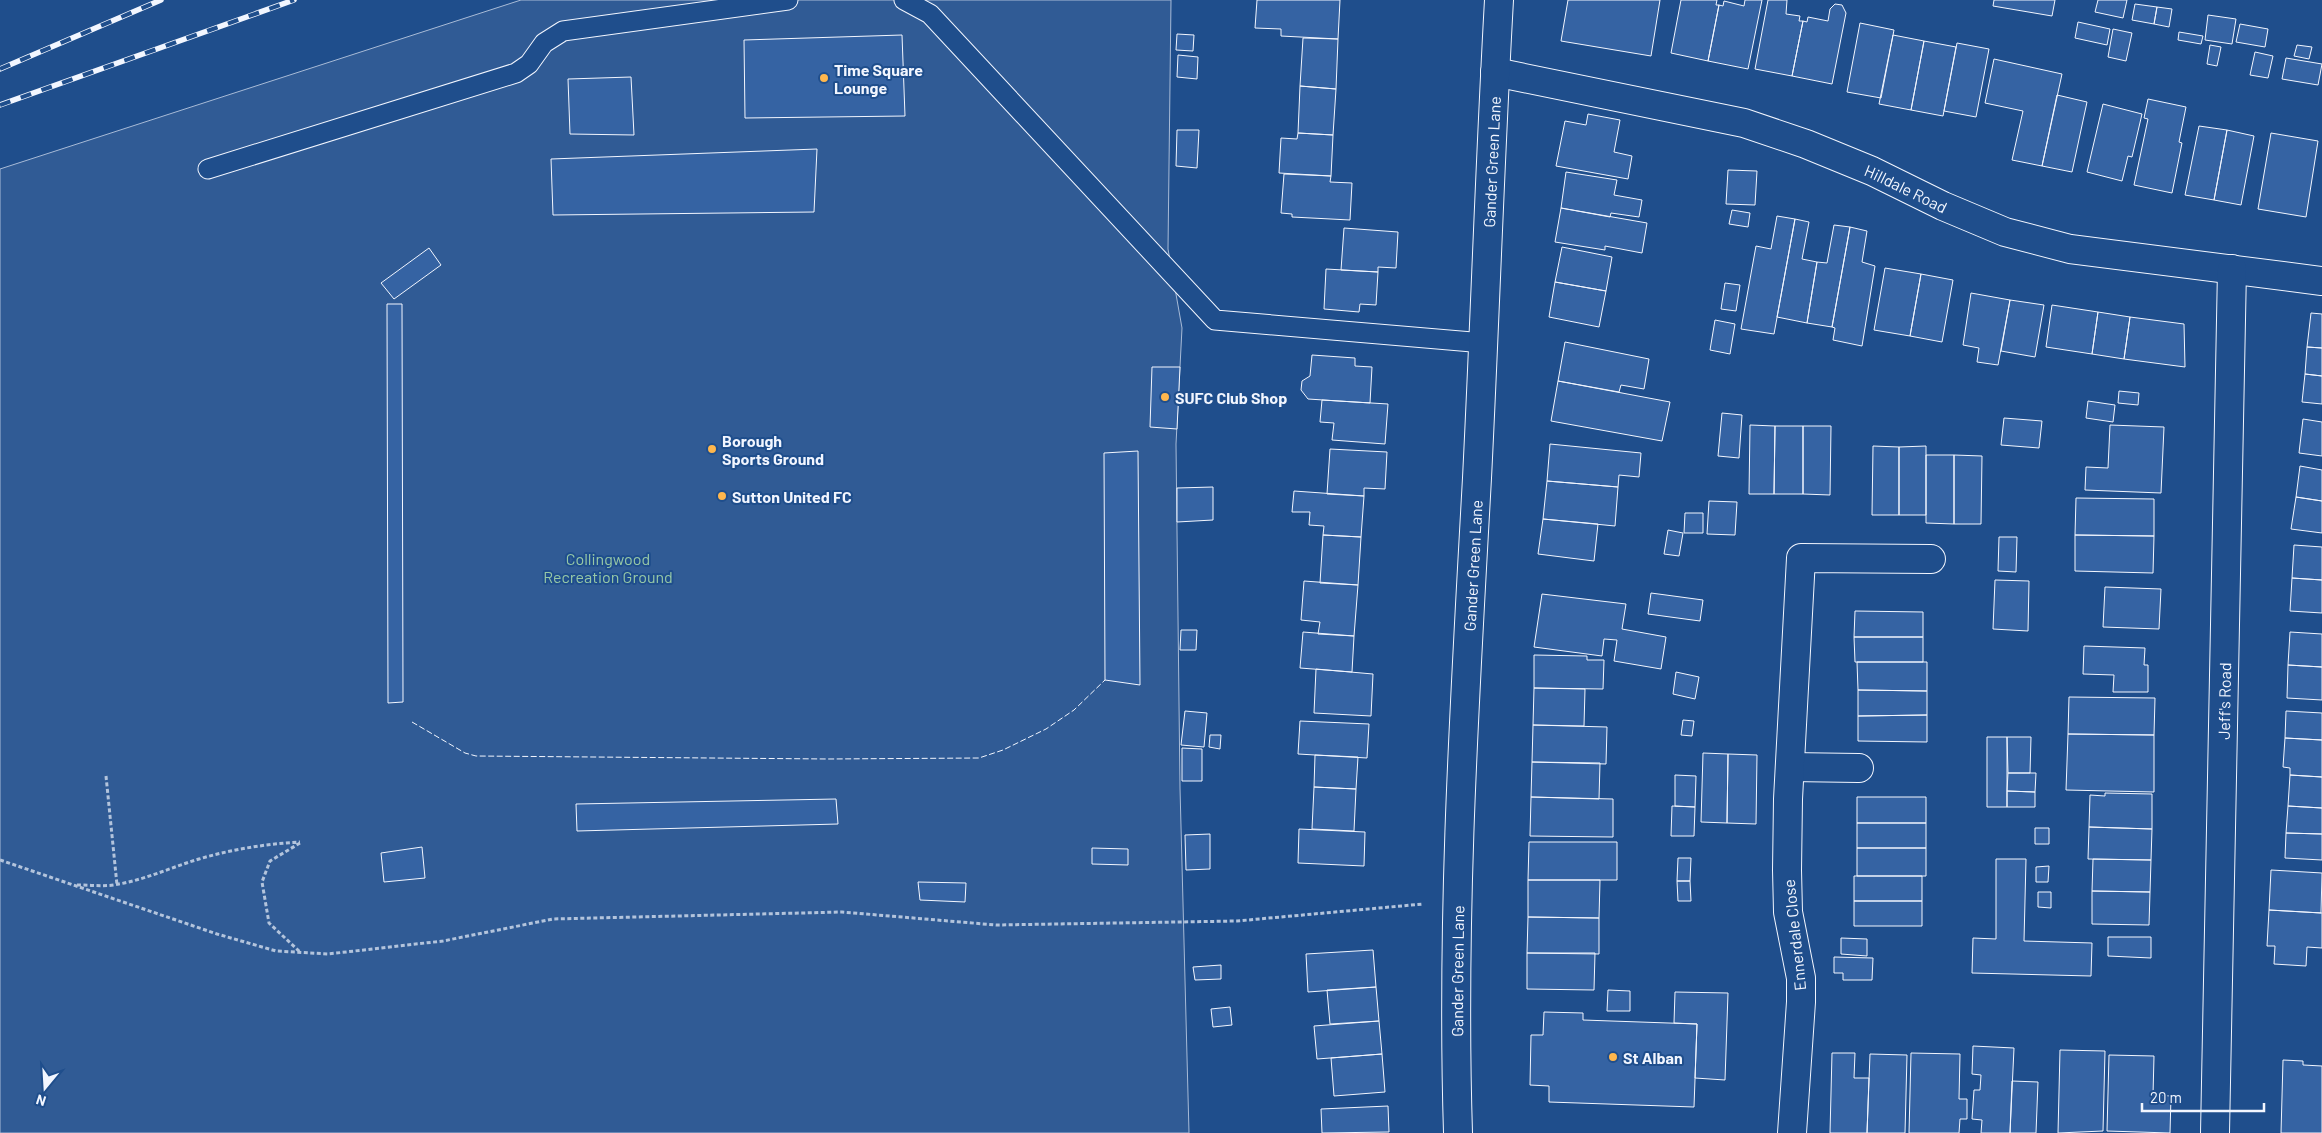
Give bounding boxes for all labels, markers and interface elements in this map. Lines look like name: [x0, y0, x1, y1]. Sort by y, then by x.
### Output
place label: Time Square Lounge: [834, 60, 923, 97]
marker: Time Square Lounge: [818, 72, 830, 84]
street label: Gander Green Lane: [1479, 96, 1503, 228]
street label: Hilldale Road: [1862, 160, 1951, 216]
place label: SUFC Club Shop: [1175, 388, 1287, 407]
marker: SUFC Club Shop: [1159, 391, 1171, 403]
place label: Borough Sports Ground: [722, 431, 824, 468]
marker: Borough Sports Ground: [706, 443, 718, 455]
place label: Sutton United FC: [732, 487, 852, 506]
marker: Sutton United FC: [716, 490, 728, 502]
street label: Gander Green Lane: [1459, 499, 1485, 632]
park label: Collingwood Recreation Ground: [543, 549, 673, 586]
street label: Jeff's Road: [2213, 662, 2234, 740]
street label: Ennerdale Close: [1779, 878, 1809, 992]
street label: Gander Green Lane: [1447, 905, 1467, 1037]
place label: St Alban: [1623, 1048, 1683, 1067]
marker: St Alban: [1607, 1051, 1619, 1063]
north arrow: [20, 1063, 70, 1113]
scale bar: [2142, 1080, 2264, 1112]
text: 20 m: [2150, 1088, 2182, 1106]
text: N: [34, 1091, 48, 1110]

